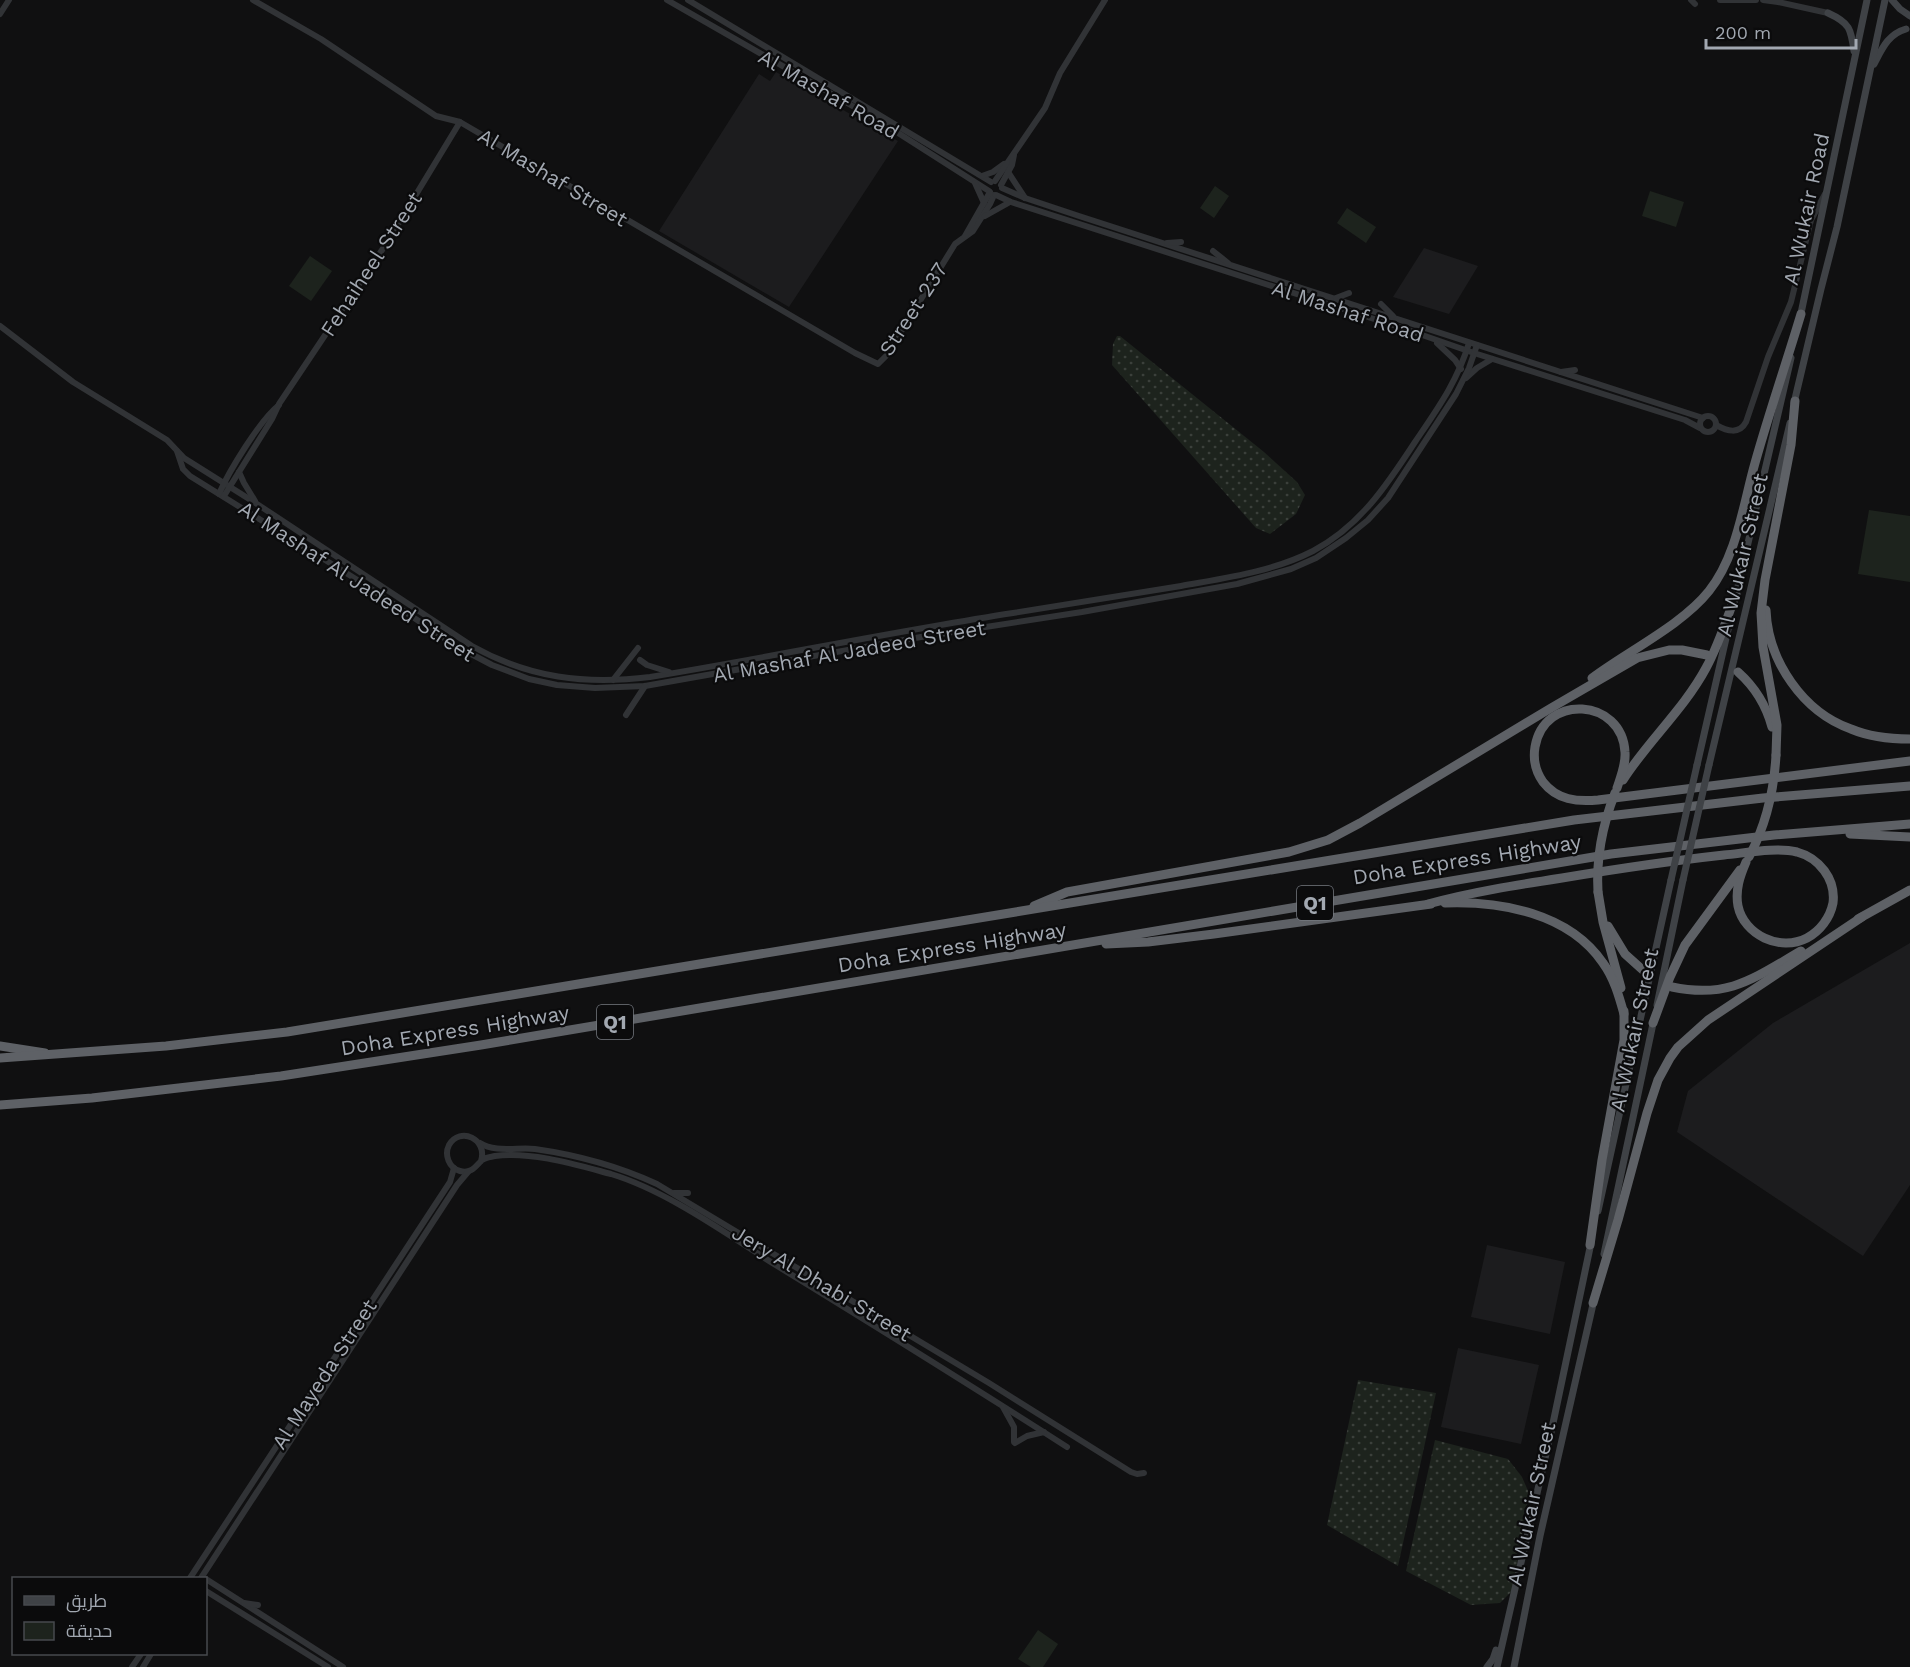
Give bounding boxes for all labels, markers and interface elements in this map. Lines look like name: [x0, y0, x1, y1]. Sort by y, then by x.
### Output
scale bar: [1706, 12, 1856, 50]
text: 200 m: [1715, 22, 1771, 43]
street label: Al Mashaf Road: [754, 44, 904, 144]
street label: Al Mashaf Street: [474, 122, 632, 232]
street label: Al Wukair Road: [1778, 131, 1834, 287]
street label: Fehaiheel Street: [315, 187, 427, 341]
street label: Street 237: [874, 258, 952, 360]
street label: Al Mashaf Road: [1269, 275, 1427, 347]
street label: Al Wukair Street: [1711, 471, 1773, 639]
street label: Al Mashaf Al Jadeed Street: [234, 495, 480, 667]
street label: Al Mashaf Al Jadeed Street: [711, 615, 988, 687]
street label: Doha Express Highway: [1351, 829, 1583, 889]
road number: Q1: [1297, 886, 1333, 920]
street label: Doha Express Highway: [836, 917, 1068, 977]
street label: Al Wukair Street: [1604, 946, 1664, 1114]
street label: Doha Express Highway: [339, 1000, 571, 1060]
road number: Q1: [597, 1005, 633, 1039]
street label: Jery Al Dhabi Street: [728, 1220, 916, 1347]
street label: Al Mayeda Street: [266, 1294, 382, 1454]
street label: Al Wukair Street: [1501, 1420, 1561, 1588]
legend: [12, 1577, 207, 1655]
text: طريق: [66, 1590, 107, 1613]
text: حديقة: [66, 1620, 112, 1641]

